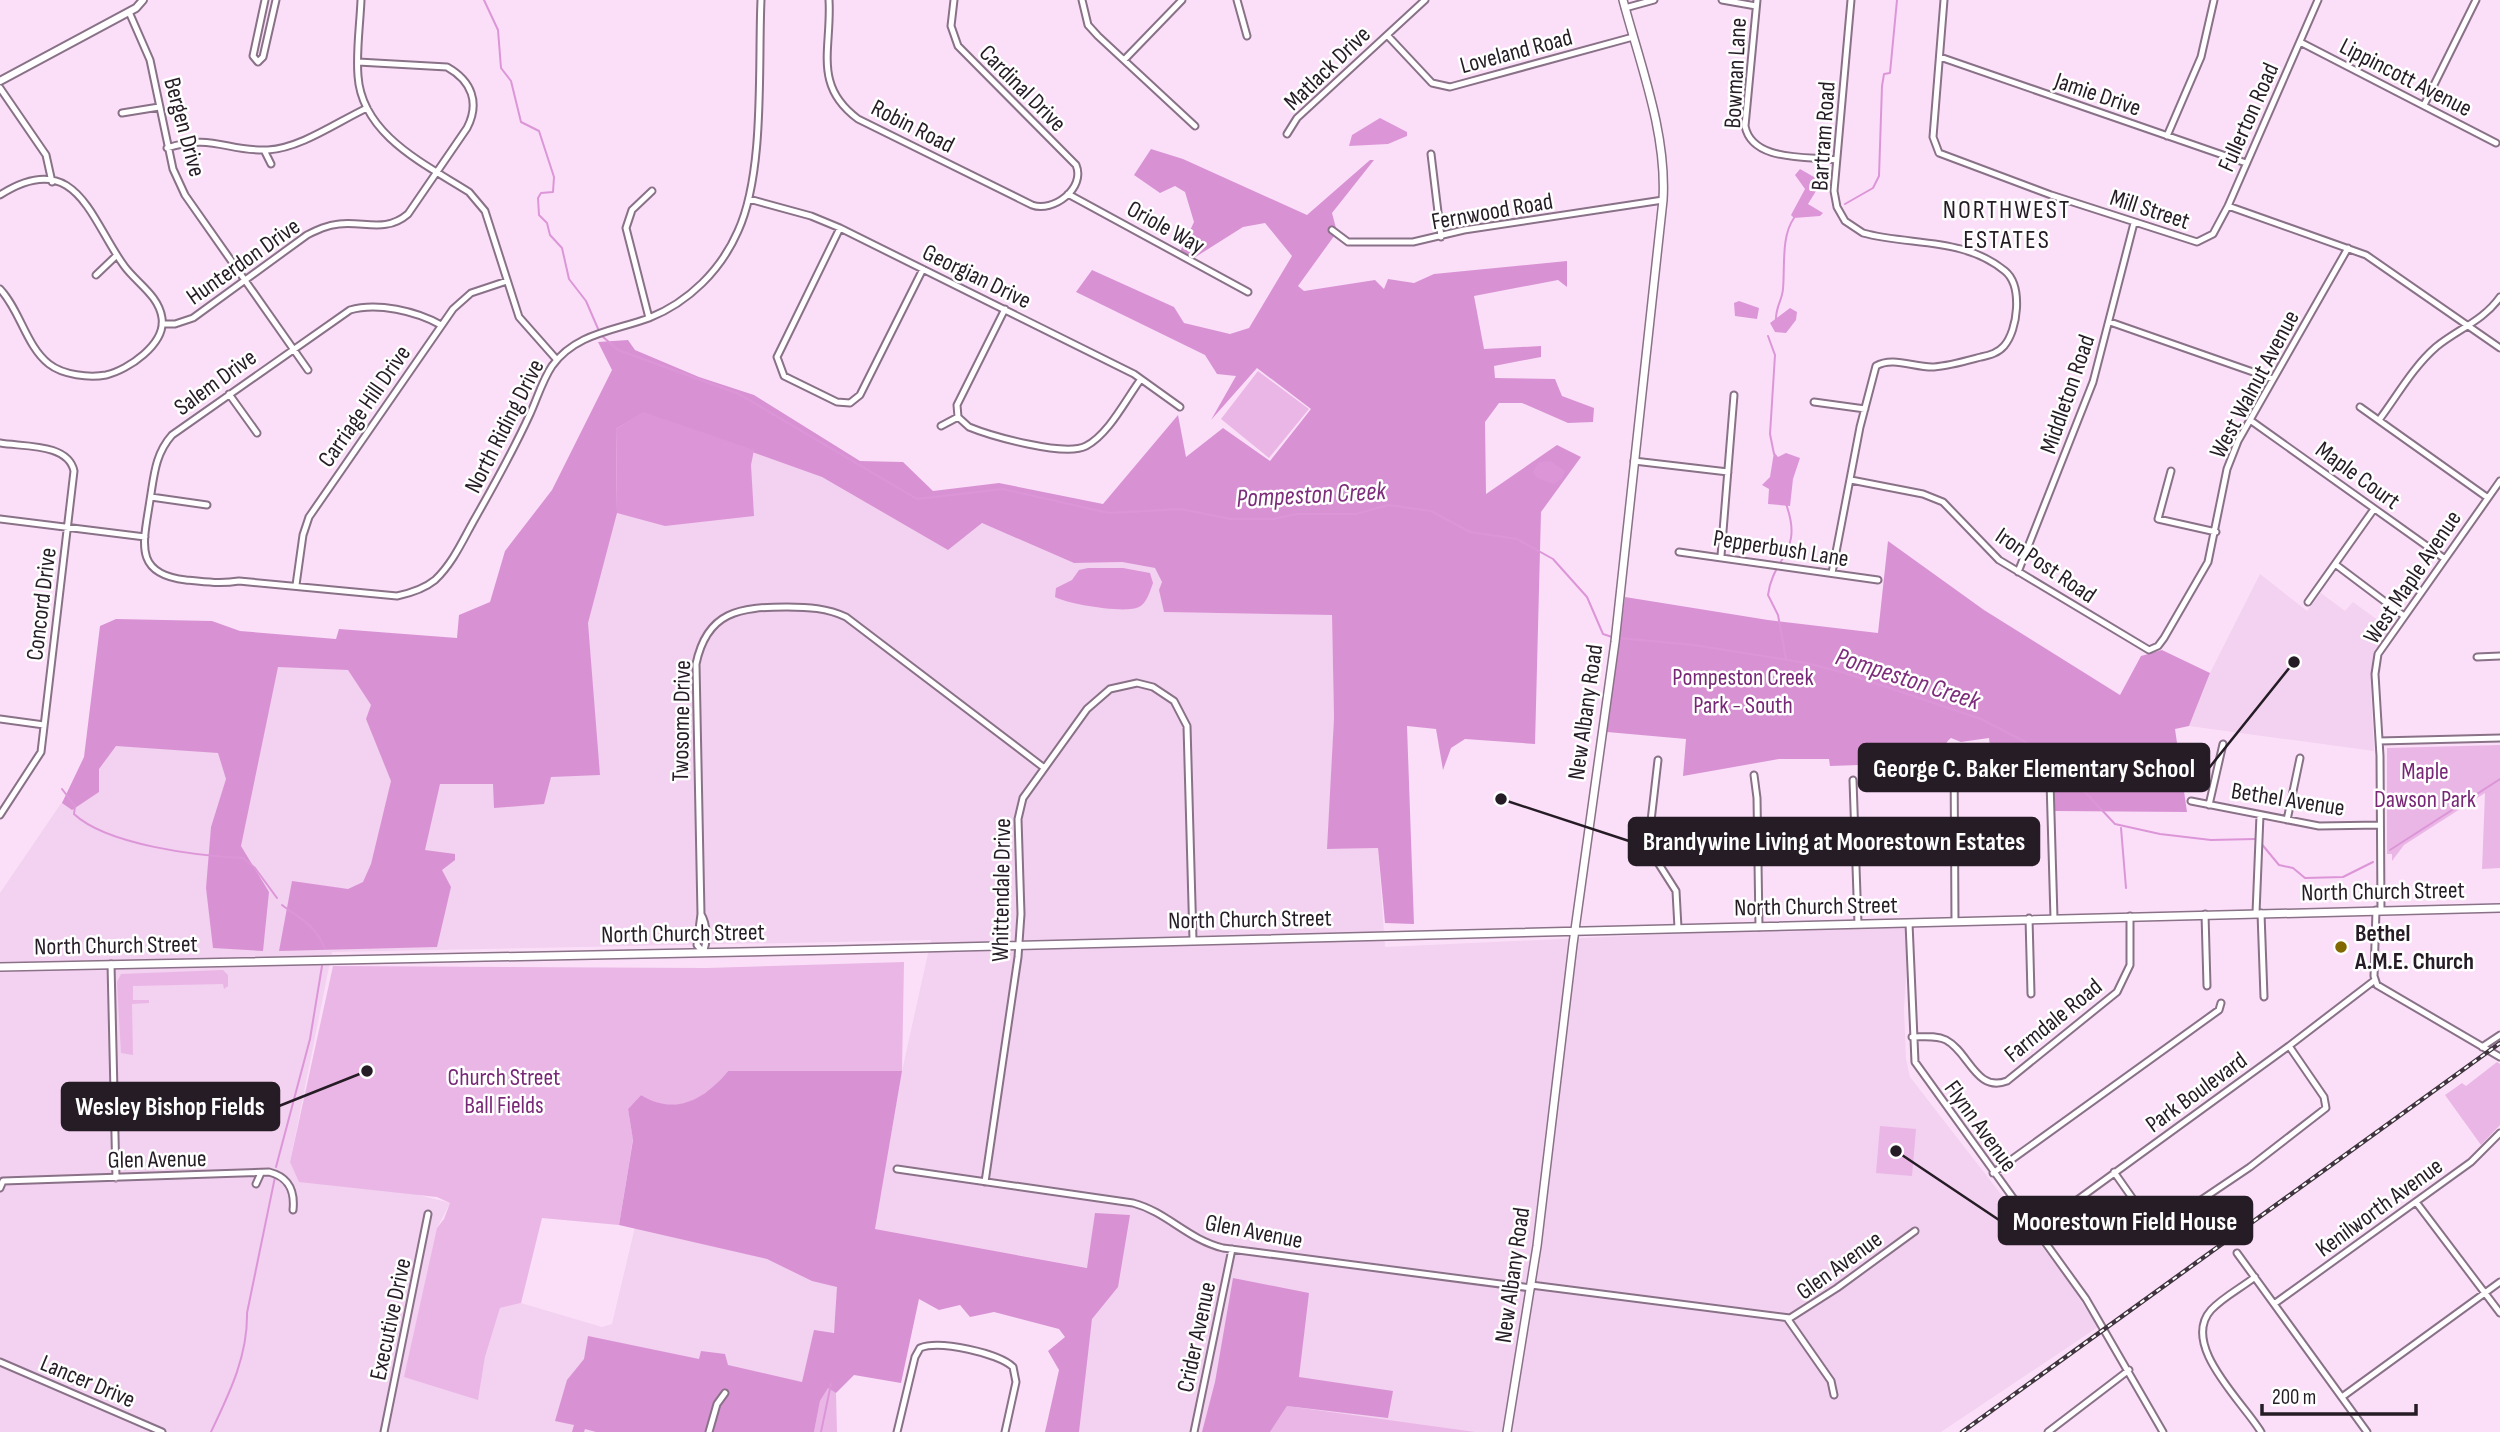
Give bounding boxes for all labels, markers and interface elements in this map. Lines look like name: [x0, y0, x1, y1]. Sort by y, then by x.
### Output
street label: Bowman Lane: [1718, 17, 1753, 129]
street label: Matlack Drive: [1278, 20, 1377, 117]
street label: Loveland Road: [1457, 23, 1575, 80]
street label: Lippincott Avenue: [2335, 32, 2477, 123]
street label: Cardinal Drive: [973, 39, 1072, 138]
street label: Fullerton Road: [2212, 58, 2285, 176]
street label: Jamie Drive: [2050, 66, 2145, 123]
street label: Bergen Drive: [157, 74, 212, 180]
street label: Bartram Road: [1805, 80, 1842, 192]
street label: Robin Road: [866, 93, 959, 160]
street label: Mill Street: [2106, 183, 2193, 236]
street label: Fernwood Road: [1429, 187, 1555, 236]
street label: Oriole Way: [1122, 194, 1210, 261]
district label: NORTHWEST ESTATES: [1943, 195, 2071, 256]
street label: Hunterdon Drive: [181, 212, 306, 311]
street label: Georgian Drive: [918, 238, 1036, 315]
street label: West Walnut Avenue: [2203, 305, 2306, 463]
street label: Middleton Road: [2034, 331, 2101, 457]
street label: Carriage Hill Drive: [312, 340, 417, 473]
street label: Salem Drive: [168, 343, 262, 422]
street label: North Riding Drive: [458, 354, 551, 498]
street label: Maple Court: [2310, 435, 2406, 516]
water label: Pompeston Creek: [1236, 476, 1388, 515]
street label: West Maple Avenue: [2357, 505, 2468, 649]
street label: Iron Post Road: [1990, 521, 2102, 610]
street label: Pepperbush Lane: [1711, 523, 1851, 574]
street label: Concord Drive: [20, 546, 63, 662]
street label: New Albany Road: [1562, 642, 1609, 782]
water label: Pompeston Creek: [1832, 642, 1985, 718]
street label: Twosome Drive: [666, 660, 697, 782]
park label: Pompeston Creek Park - South: [1672, 663, 1814, 720]
callout: George C. Baker Elementary School: [1859, 744, 2209, 791]
text: George C. Baker Elementary School: [1873, 754, 2195, 785]
park label: Maple Dawson Park: [2374, 757, 2476, 814]
street label: Bethel Avenue: [2229, 776, 2347, 823]
street label: Whittendale Drive: [986, 818, 1017, 962]
callout: Brandywine Living at Moorestown Estates: [1629, 818, 2039, 865]
text: Brandywine Living at Moorestown Estates: [1643, 827, 2025, 858]
street label: North Church Street: [2301, 876, 2465, 907]
street label: North Church Street: [1734, 891, 1898, 922]
street label: North Church Street: [1168, 904, 1332, 935]
street label: North Church Street: [601, 918, 765, 949]
place label: Bethel A.M.E. Church: [2354, 919, 2474, 976]
street label: North Church Street: [34, 930, 198, 961]
marker: Bethel A.M.E. Church: [2333, 939, 2349, 955]
street label: Farmdale Road: [1999, 972, 2108, 1069]
street label: Park Boulevard: [2140, 1046, 2253, 1139]
park label: Church Street Ball Fields: [448, 1063, 560, 1120]
street label: Flynn Avenue: [1938, 1075, 2023, 1178]
callout: Wesley Bishop Fields: [62, 1083, 279, 1130]
text: Wesley Bishop Fields: [75, 1092, 265, 1123]
street label: Glen Avenue: [107, 1144, 207, 1175]
street label: Kenilworth Avenue: [2310, 1152, 2448, 1263]
callout: Moorestown Field House: [1999, 1197, 2252, 1244]
street label: New Albany Road: [1489, 1205, 1536, 1345]
text: Moorestown Field House: [2013, 1207, 2237, 1238]
street label: Glen Avenue: [1203, 1208, 1305, 1255]
street label: Glen Avenue: [1791, 1225, 1888, 1306]
street label: Executive Drive: [363, 1255, 418, 1383]
street label: Crider Avenue: [1171, 1279, 1222, 1395]
street label: Lancer Drive: [36, 1349, 140, 1414]
scale bar: [2262, 1372, 2416, 1416]
text: 200 m: [2272, 1385, 2316, 1410]

